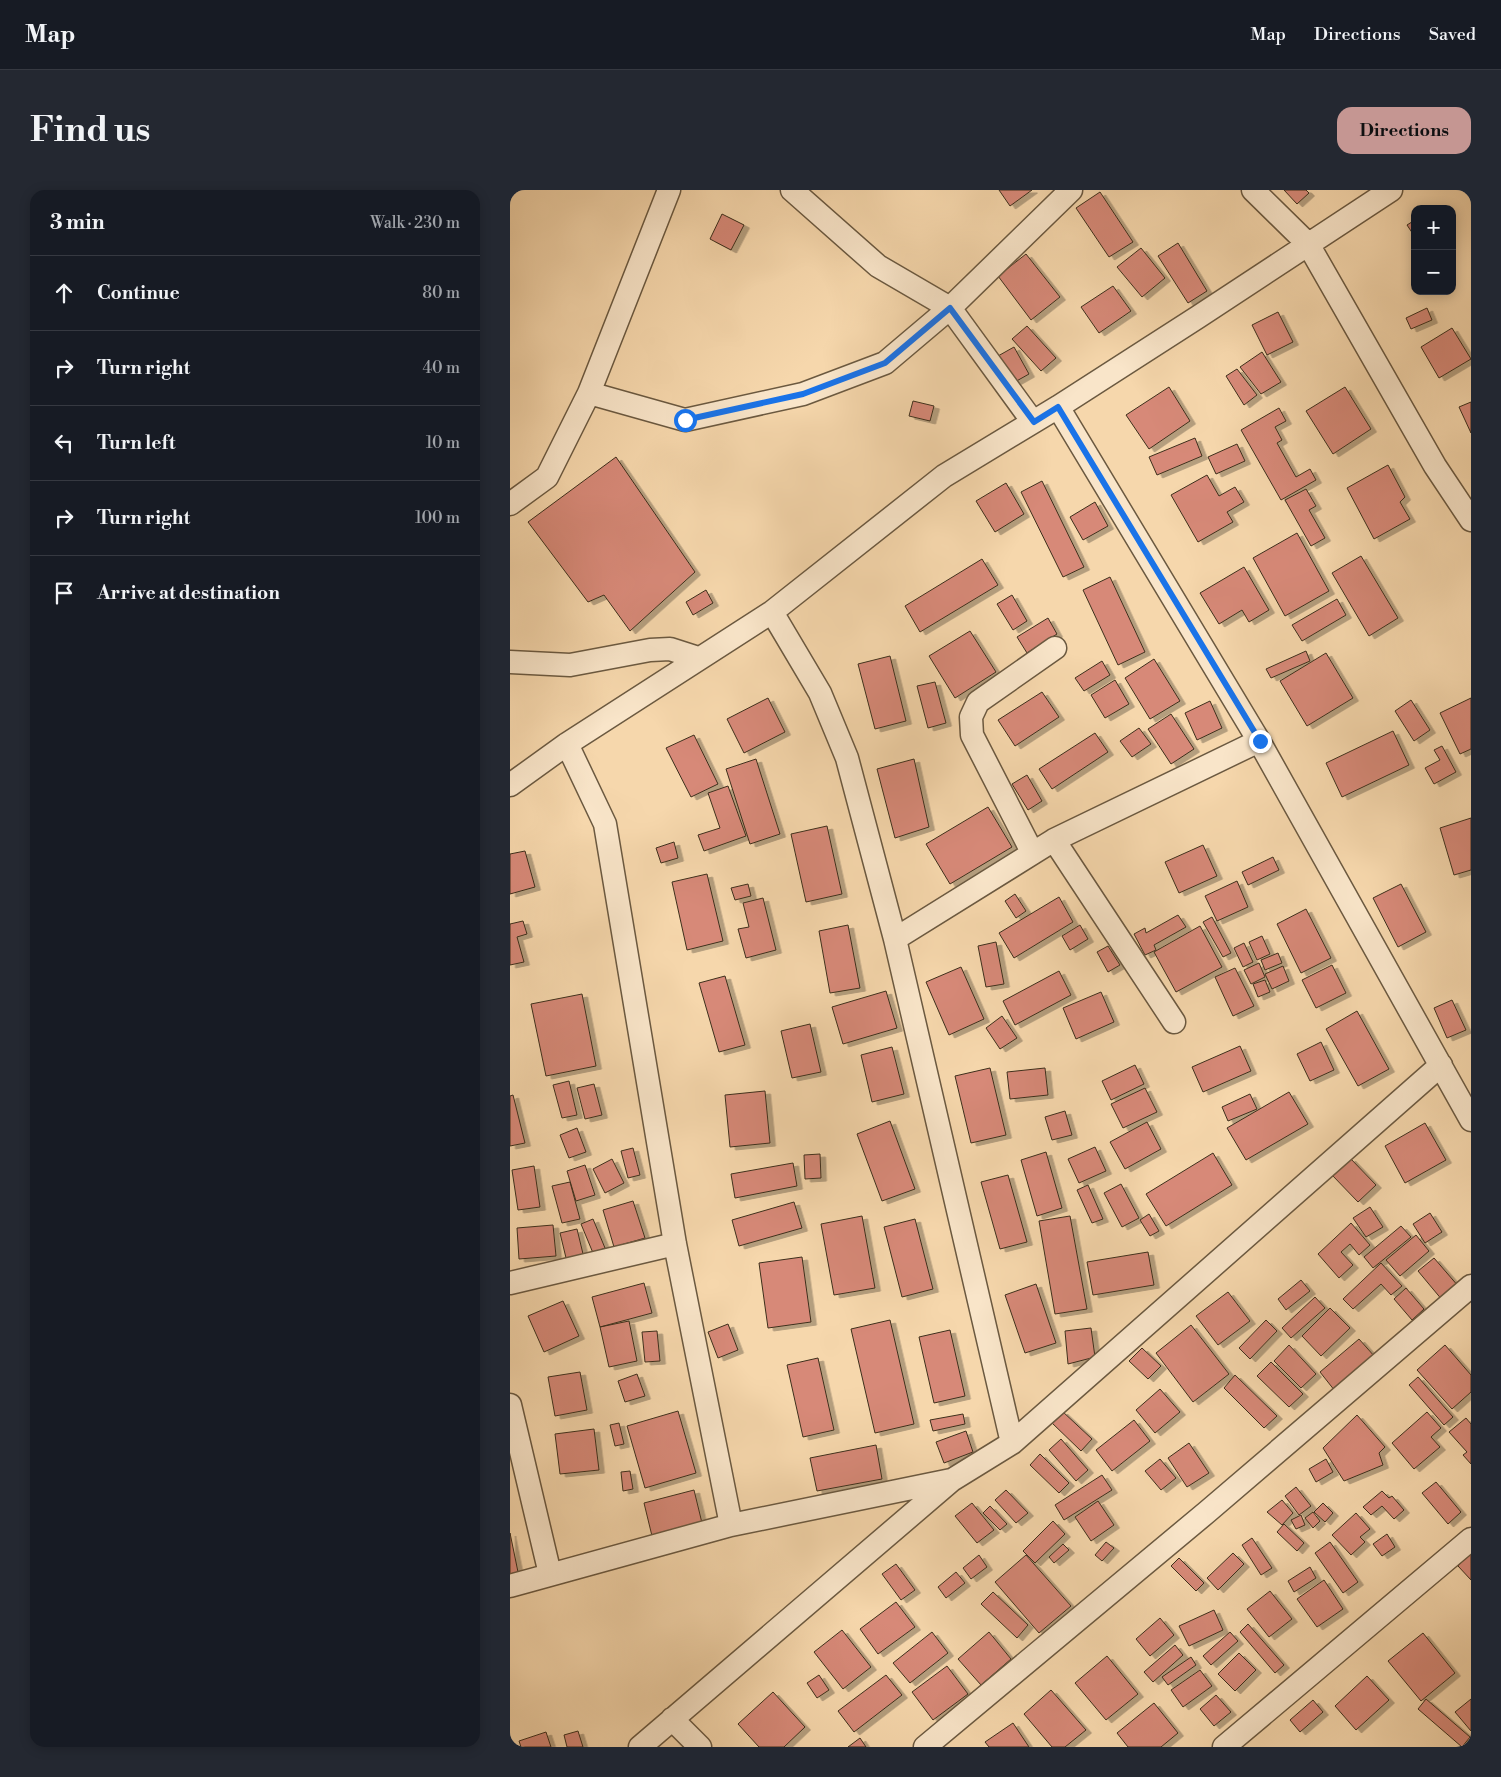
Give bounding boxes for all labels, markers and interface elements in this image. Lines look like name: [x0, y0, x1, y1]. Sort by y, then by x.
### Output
text: Map: [25, 20, 75, 50]
text: Map: [1250, 23, 1286, 46]
text: Directions: [1314, 23, 1401, 46]
text: Saved: [1429, 23, 1476, 46]
button: Directions: [1337, 107, 1471, 154]
text: Find us: [30, 109, 150, 152]
map controls: [1411, 205, 1456, 295]
button: +: [1411, 205, 1456, 250]
text: 3 min: [50, 210, 105, 236]
text: Walk · 230 m: [370, 213, 460, 233]
button: −: [1411, 250, 1456, 295]
icon: ahead: [50, 279, 78, 307]
text: Continue: [97, 281, 180, 305]
text: 80 m: [422, 283, 460, 303]
icon: right: [50, 354, 78, 382]
text: Turn right: [97, 356, 190, 380]
text: 40 m: [423, 358, 460, 378]
route start: [674, 409, 697, 432]
icon: left: [50, 429, 78, 457]
text: Turn left: [97, 431, 176, 455]
text: 10 m: [426, 433, 460, 453]
icon: right: [50, 504, 78, 532]
text: Turn right: [97, 506, 190, 530]
text: 100 m: [415, 508, 460, 528]
icon: arrive: [50, 579, 78, 607]
text: Arrive at destination: [97, 581, 280, 605]
route end: [1249, 730, 1272, 753]

